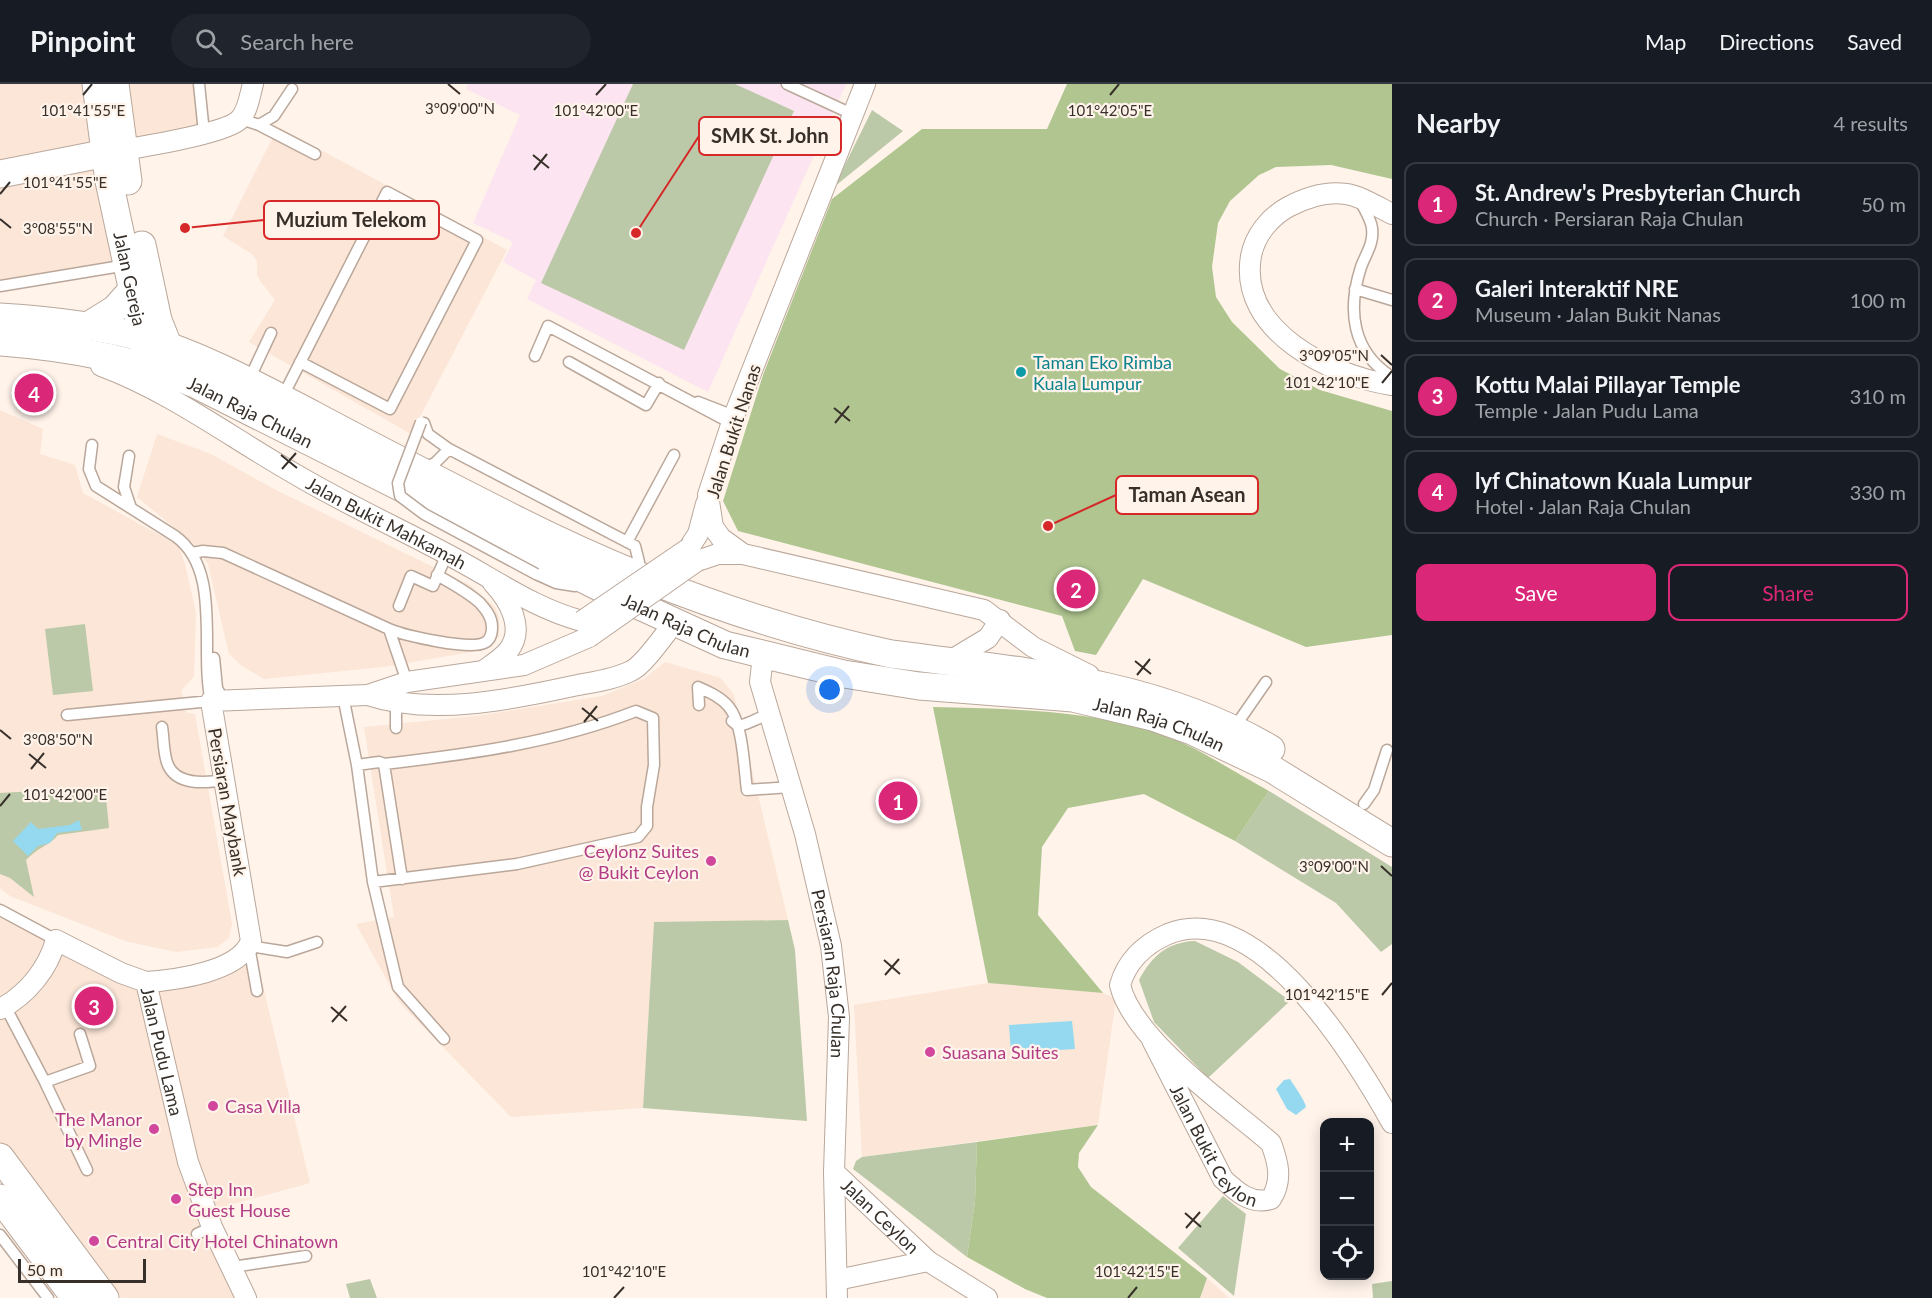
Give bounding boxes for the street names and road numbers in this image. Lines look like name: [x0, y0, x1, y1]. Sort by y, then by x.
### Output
street label: Jalan Gereja: [109, 230, 151, 328]
street label: Jalan Bukit Nanas: [701, 361, 765, 501]
street label: Jalan Raja Chulan: [184, 371, 316, 452]
street label: Jalan Bukit Mahkamah: [302, 472, 470, 574]
street label: Jalan Raja Chulan: [619, 588, 752, 662]
street label: Jalan Raja Chulan: [1091, 692, 1228, 756]
street label: Persiaran Maybank: [204, 726, 252, 879]
street label: Persiaran Raja Chulan: [807, 887, 850, 1059]
street label: Jalan Pudu Lama: [137, 985, 188, 1118]
street label: Jalan Bukit Ceylon: [1166, 1081, 1260, 1211]
street label: Jalan Ceylon: [837, 1174, 924, 1258]

